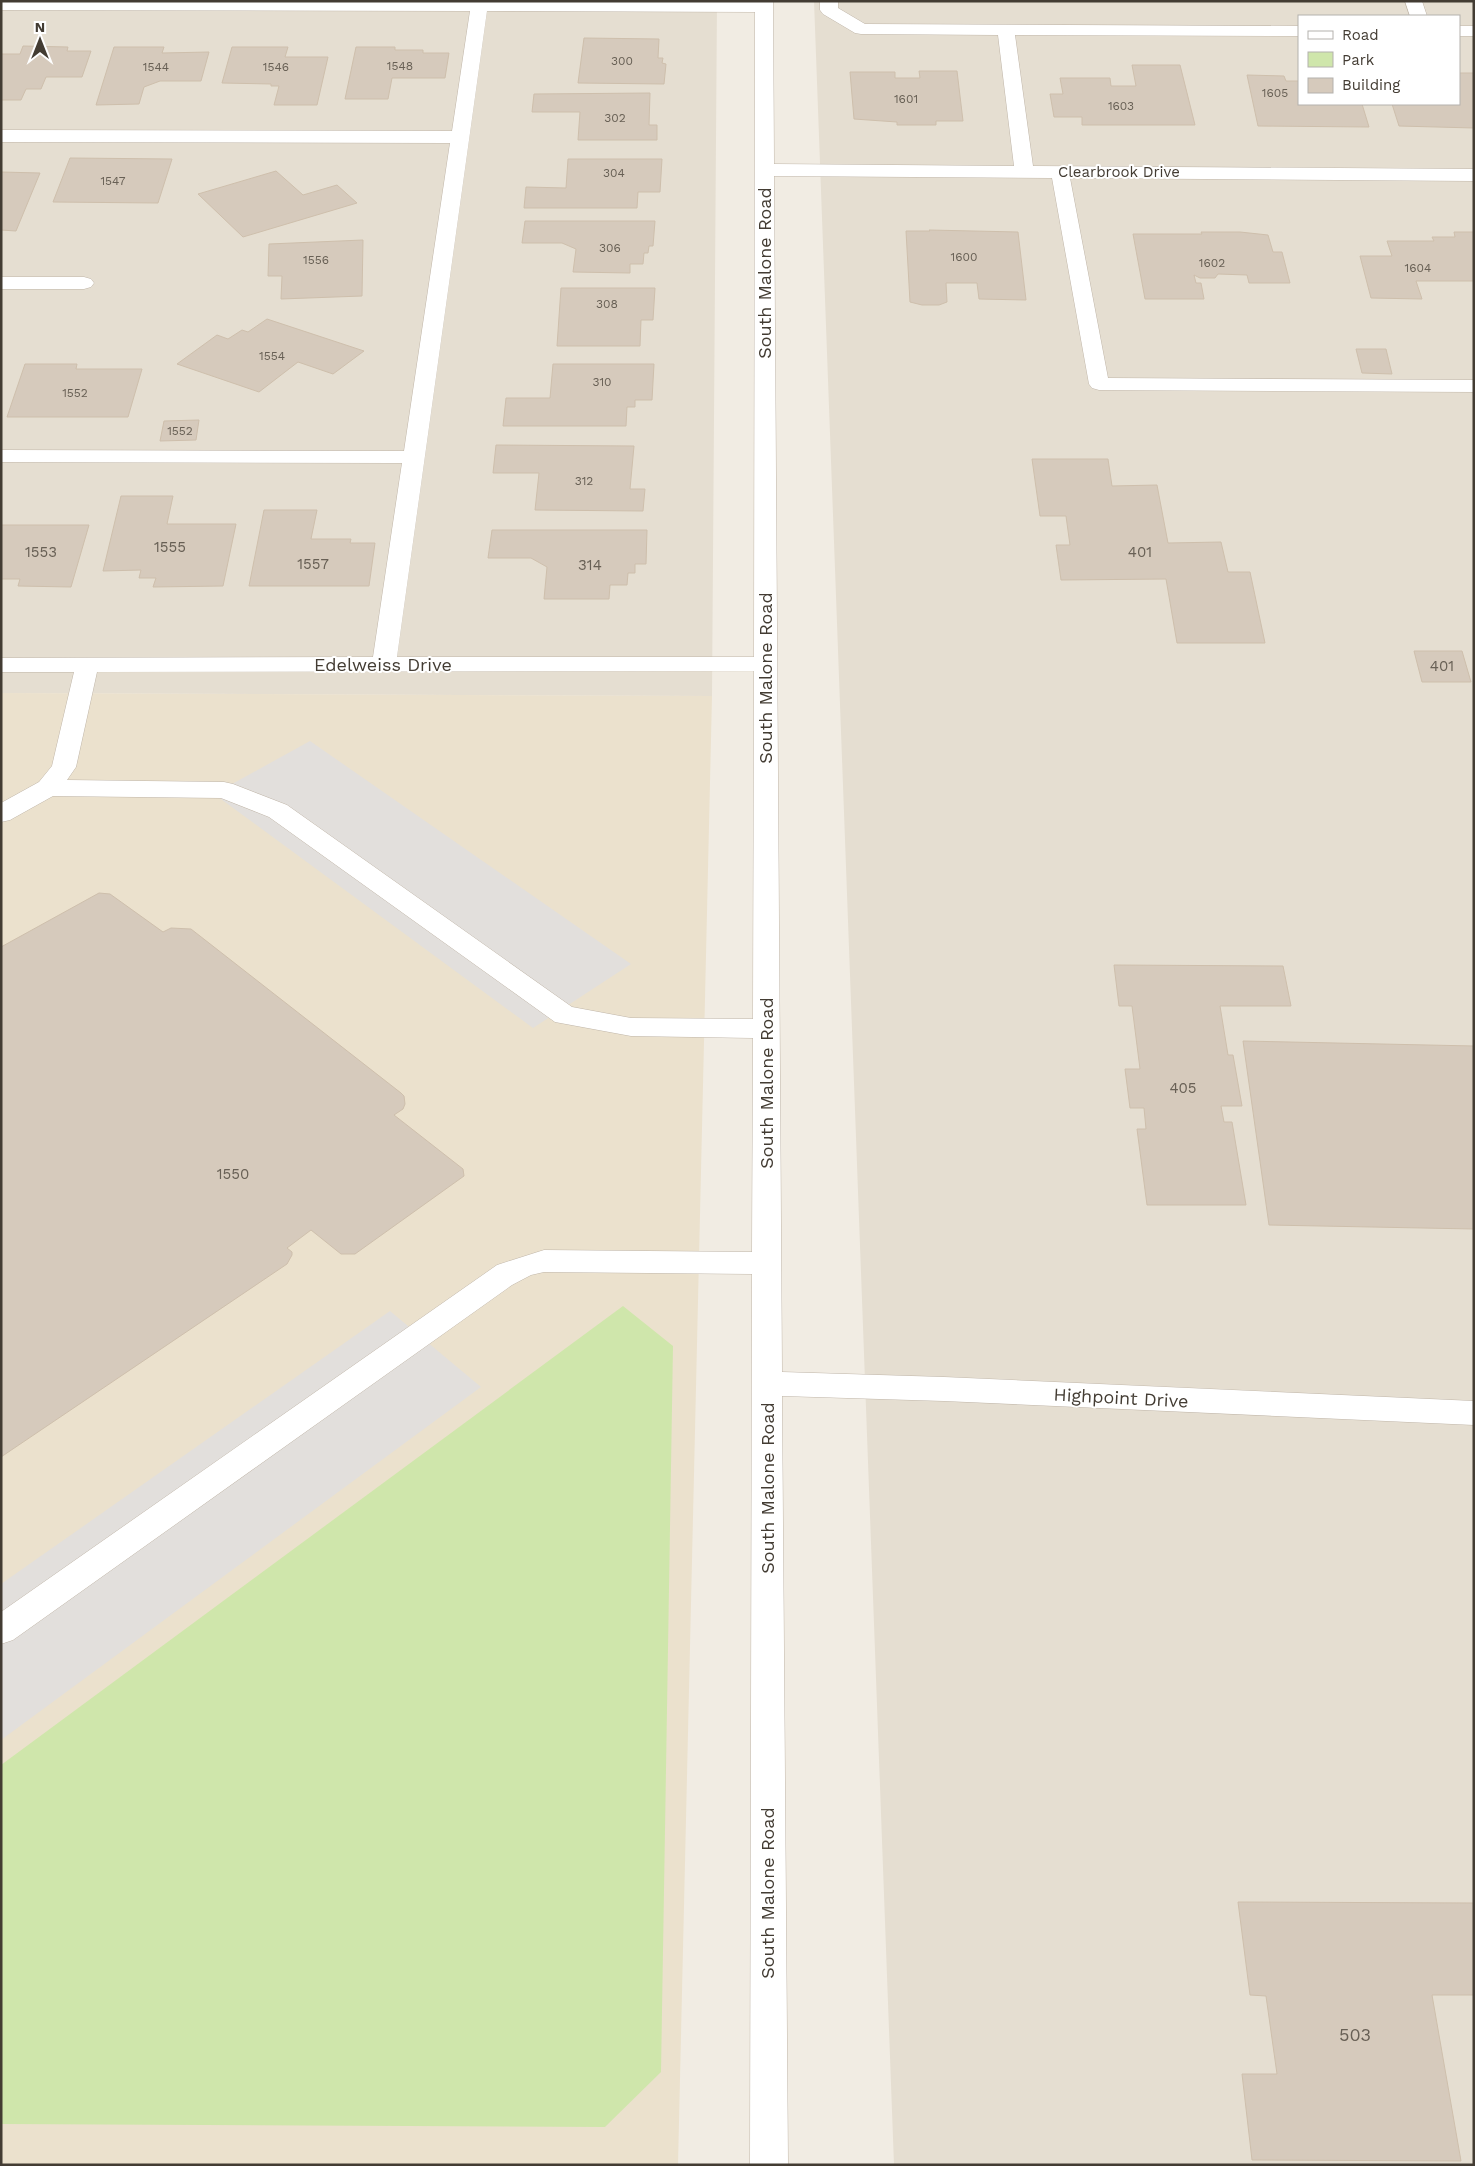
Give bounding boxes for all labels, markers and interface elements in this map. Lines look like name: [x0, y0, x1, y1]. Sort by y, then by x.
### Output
north arrow: [15, 15, 65, 65]
legend: [1298, 15, 1460, 105]
text: N: [35, 19, 45, 35]
text: Road: [1342, 26, 1379, 44]
text: Park: [1342, 51, 1375, 69]
house number: 300: [611, 54, 633, 68]
house number: 1548: [387, 59, 413, 73]
house number: 1544: [143, 60, 169, 74]
house number: 1546: [263, 60, 289, 74]
text: Building: [1342, 76, 1400, 94]
house number: 1605: [1262, 86, 1288, 100]
house number: 1601: [894, 92, 918, 106]
house number: 1603: [1108, 99, 1134, 113]
house number: 302: [604, 111, 626, 125]
street label: Clearbrook Drive: [1058, 163, 1180, 181]
house number: 304: [603, 166, 625, 180]
house number: 1547: [100, 174, 126, 188]
street label: South Malone Road: [754, 187, 775, 359]
house number: 306: [599, 241, 621, 255]
house number: 1600: [951, 250, 977, 264]
house number: 1556: [303, 253, 329, 267]
house number: 1602: [1199, 256, 1225, 270]
house number: 1604: [1405, 261, 1431, 275]
house number: 308: [596, 297, 618, 311]
house number: 1554: [259, 349, 285, 363]
house number: 310: [592, 375, 612, 389]
house number: 1552: [62, 386, 88, 400]
house number: 1552: [167, 424, 193, 438]
house number: 312: [575, 474, 593, 488]
house number: 1555: [154, 538, 186, 556]
house number: 1553: [25, 543, 57, 561]
house number: 401: [1128, 543, 1152, 561]
house number: 1557: [297, 555, 329, 573]
house number: 314: [578, 556, 602, 574]
street label: South Malone Road: [755, 592, 776, 764]
street label: Edelweiss Drive: [314, 654, 452, 675]
house number: 401: [1430, 657, 1454, 675]
street label: South Malone Road: [756, 997, 777, 1169]
house number: 405: [1169, 1079, 1197, 1097]
house number: 1550: [217, 1165, 249, 1183]
street label: Highpoint Drive: [1053, 1383, 1189, 1412]
street label: South Malone Road: [757, 1402, 778, 1574]
street label: South Malone Road: [757, 1807, 778, 1979]
house number: 503: [1339, 2024, 1371, 2045]

